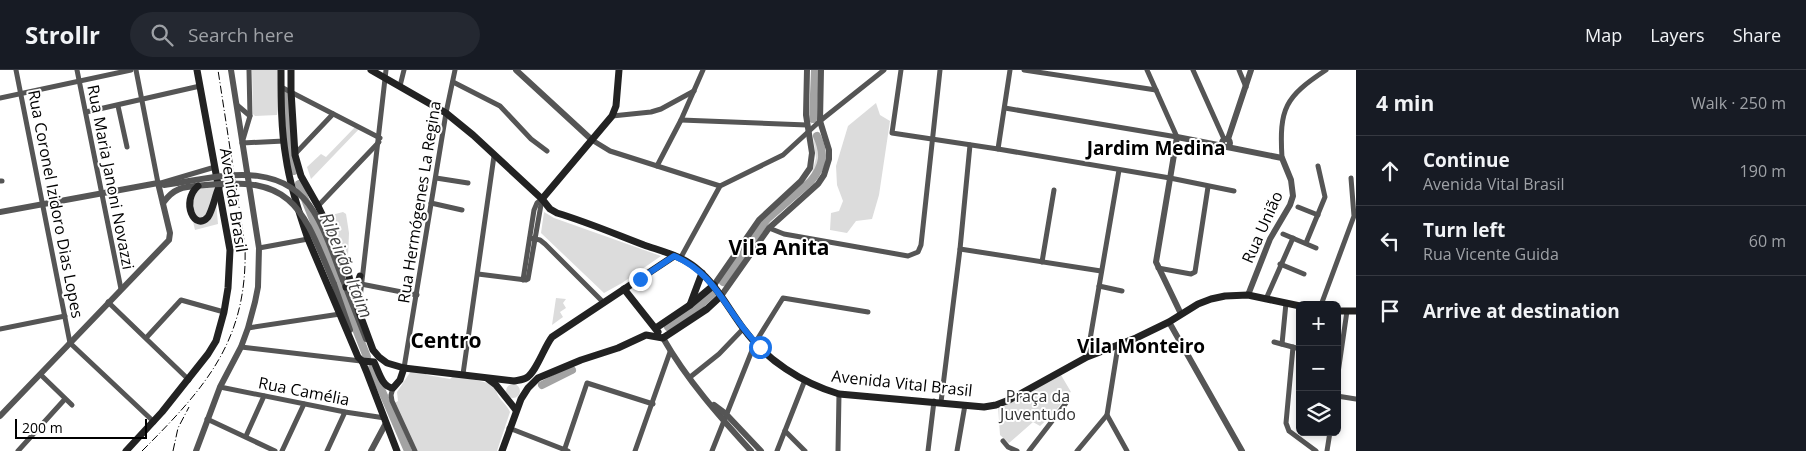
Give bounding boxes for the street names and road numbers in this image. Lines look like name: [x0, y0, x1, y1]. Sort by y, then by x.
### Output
street label: Rua Maria Janoni Novazzi: [82, 83, 140, 271]
street label: Rua Coronel Izidoro Dias Lopes: [23, 88, 89, 320]
street label: Rua Hermógenes La Regina: [392, 99, 446, 305]
street label: Avenida Brasil: [215, 146, 253, 254]
street label: Rua União: [1236, 187, 1288, 267]
street label: Avenida Vital Brasil: [830, 365, 974, 401]
street label: Rua Camélia: [257, 371, 351, 411]

